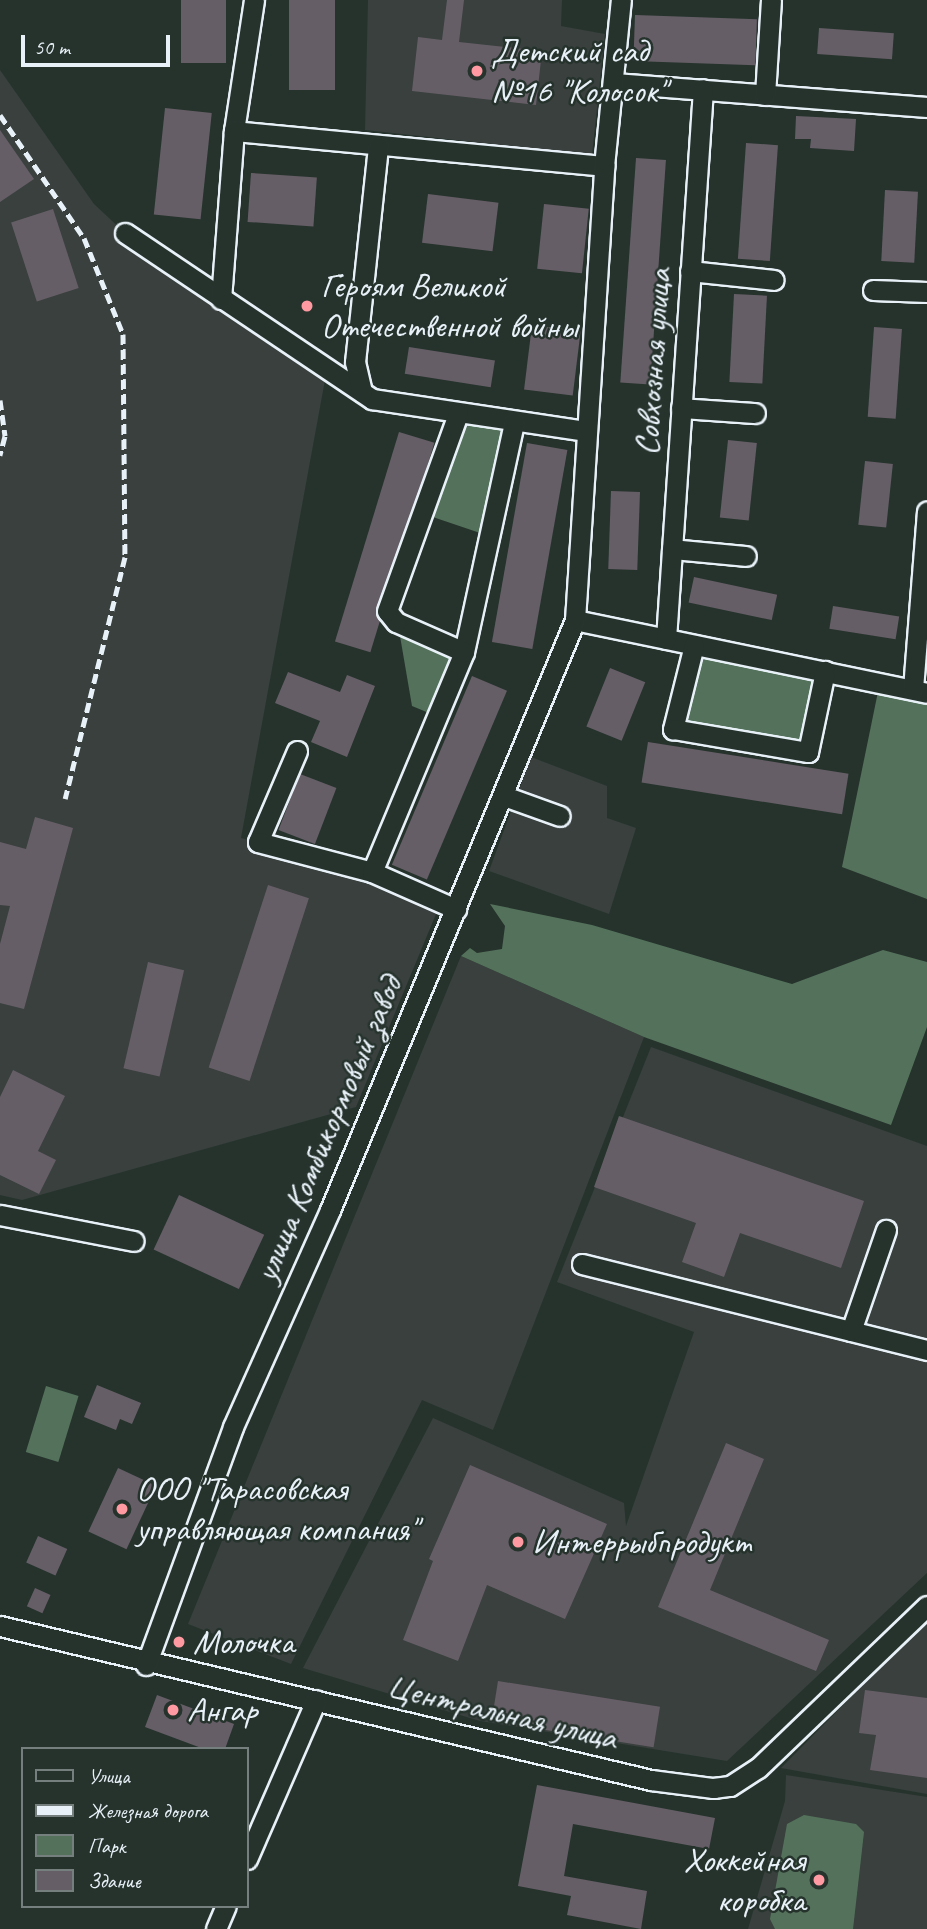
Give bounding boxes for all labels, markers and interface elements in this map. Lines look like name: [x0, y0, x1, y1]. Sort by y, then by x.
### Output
scale bar: [24, 21, 173, 65]
place label: Детский сад №16 "Колосок": [491, 30, 666, 112]
text: 50 m: [34, 34, 70, 60]
marker: Детский сад №16 "Колосок": [469, 63, 485, 79]
place label: Героям Великой Отечественной войны: [321, 265, 578, 347]
street label: Совхозная улица: [625, 266, 681, 458]
marker: Героям Великой Отечественной войны: [299, 298, 315, 314]
street label: улица Комбикормовый завод: [244, 969, 412, 1289]
place label: ООО "Тарасовская управляющая компания": [136, 1468, 418, 1550]
marker: ООО "Тарасовская управляющая компания": [114, 1501, 130, 1517]
place label: Интеррыбпродукт: [532, 1521, 752, 1563]
marker: Интеррыбпродукт: [510, 1534, 526, 1550]
place label: Молочка: [193, 1621, 294, 1663]
marker: Молочка: [171, 1634, 187, 1650]
street label: Центральная улица: [382, 1665, 622, 1759]
place label: Ангар: [187, 1689, 257, 1731]
marker: Ангар: [165, 1702, 181, 1718]
legend: [21, 1747, 248, 1908]
text: Улица: [88, 1763, 130, 1789]
text: Железная дорога: [88, 1798, 208, 1824]
text: Парк: [88, 1833, 125, 1859]
place label: Хоккейная коробка: [683, 1839, 805, 1921]
text: Здание: [88, 1868, 141, 1894]
marker: Хоккейная коробка: [811, 1872, 827, 1888]

